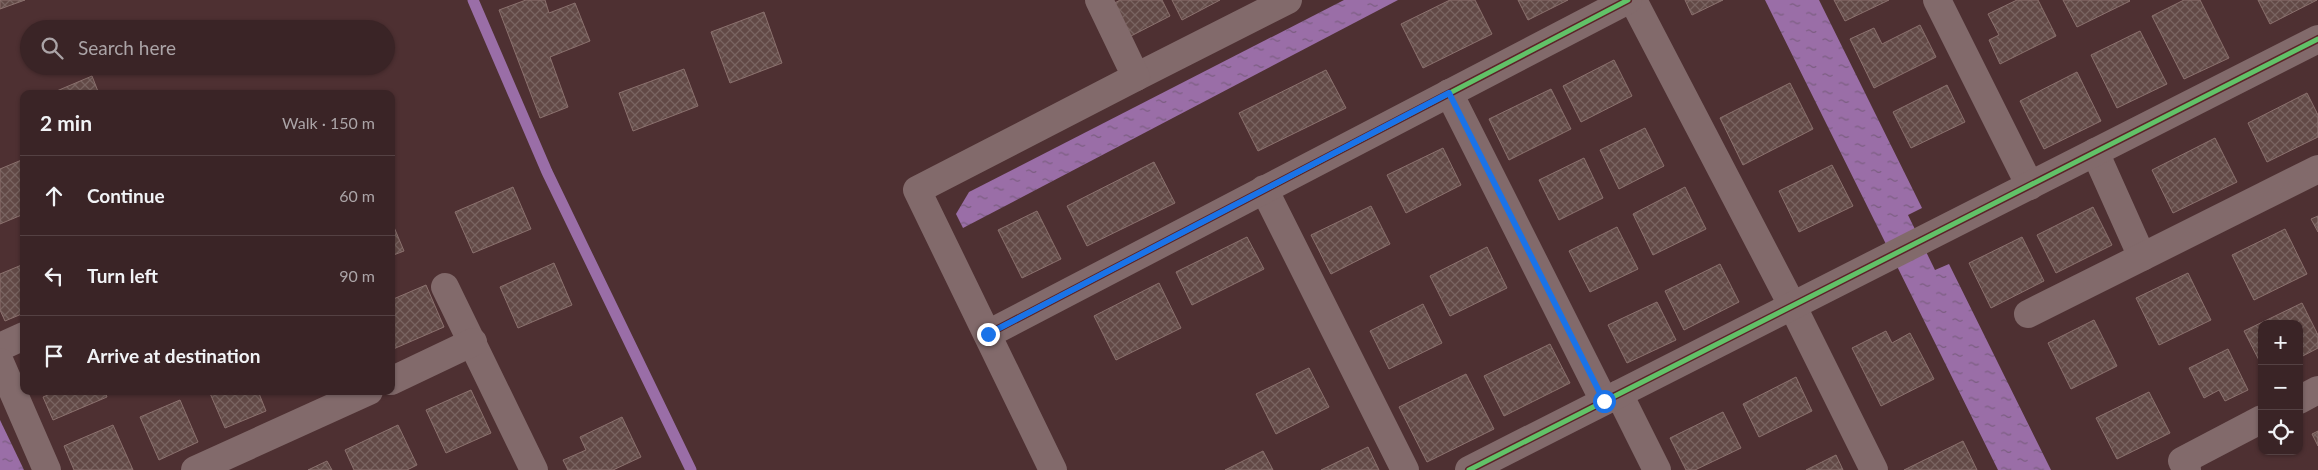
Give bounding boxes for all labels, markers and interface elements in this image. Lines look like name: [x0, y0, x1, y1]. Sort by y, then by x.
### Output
search box: [20, 20, 395, 75]
icon: search: [38, 34, 66, 62]
text: Search here: [78, 36, 176, 59]
text: 2 min: [40, 110, 92, 135]
text: Walk · 150 m: [282, 113, 375, 132]
icon: ahead: [40, 182, 68, 210]
text: Continue: [87, 184, 165, 207]
text: 60 m: [339, 186, 375, 205]
icon: left: [40, 262, 68, 290]
text: Turn left: [87, 264, 158, 287]
text: 90 m: [339, 266, 375, 285]
map controls: [2258, 320, 2303, 455]
button: +: [2258, 320, 2303, 365]
route end: [977, 323, 1000, 346]
icon: arrive: [40, 342, 68, 370]
text: Arrive at destination: [87, 344, 260, 367]
button: −: [2258, 365, 2303, 410]
route start: [1593, 390, 1616, 413]
button: locate: [2258, 410, 2303, 455]

